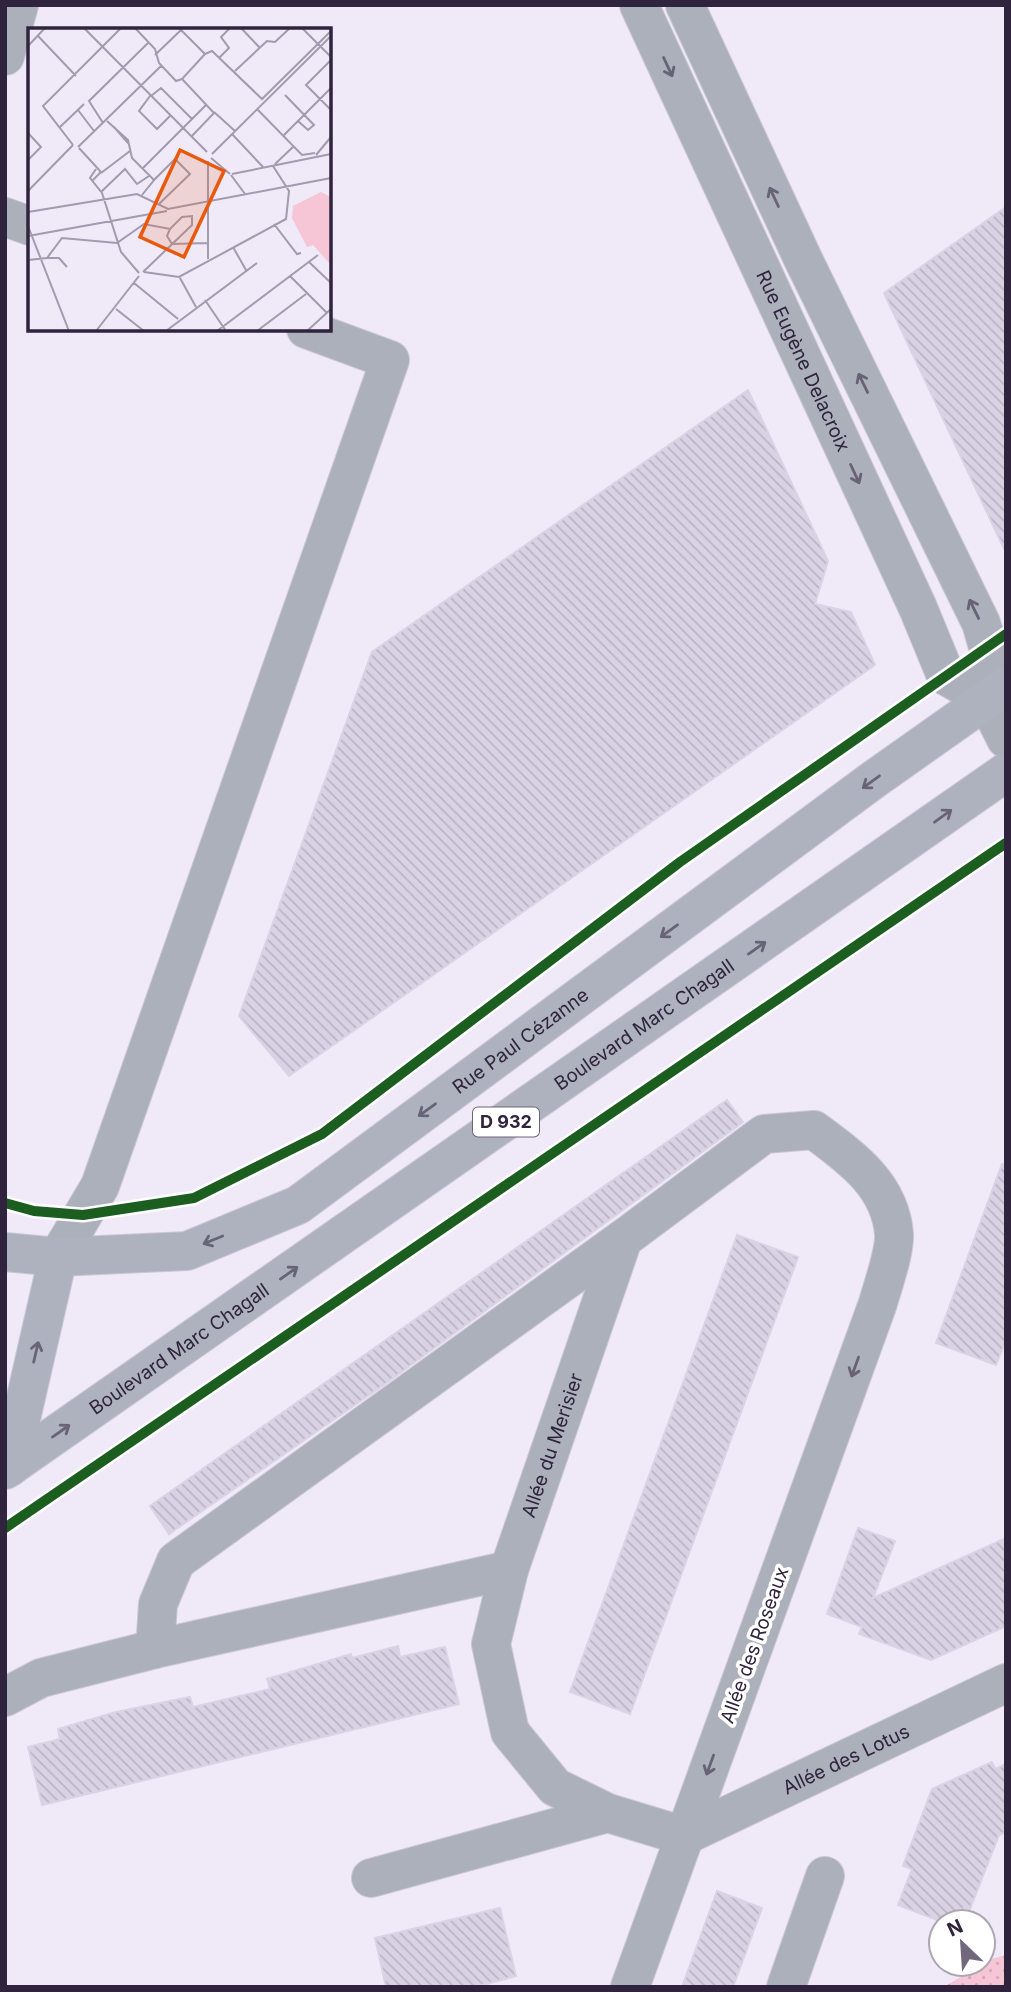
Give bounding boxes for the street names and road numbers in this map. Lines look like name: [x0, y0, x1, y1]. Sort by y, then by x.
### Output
street label: Rue Eugène Delacroix: [751, 267, 855, 455]
street label: Boulevard Marc Chagall: [550, 954, 739, 1095]
street label: Rue Paul Cézanne: [448, 983, 593, 1099]
road number: D 932: [473, 1107, 539, 1136]
street label: Boulevard Marc Chagall: [85, 1279, 273, 1420]
street label: Allée du Merisier: [517, 1370, 588, 1521]
street label: Allée des Roseaux: [715, 1564, 793, 1727]
street label: Allée des Lotus: [779, 1720, 913, 1799]

